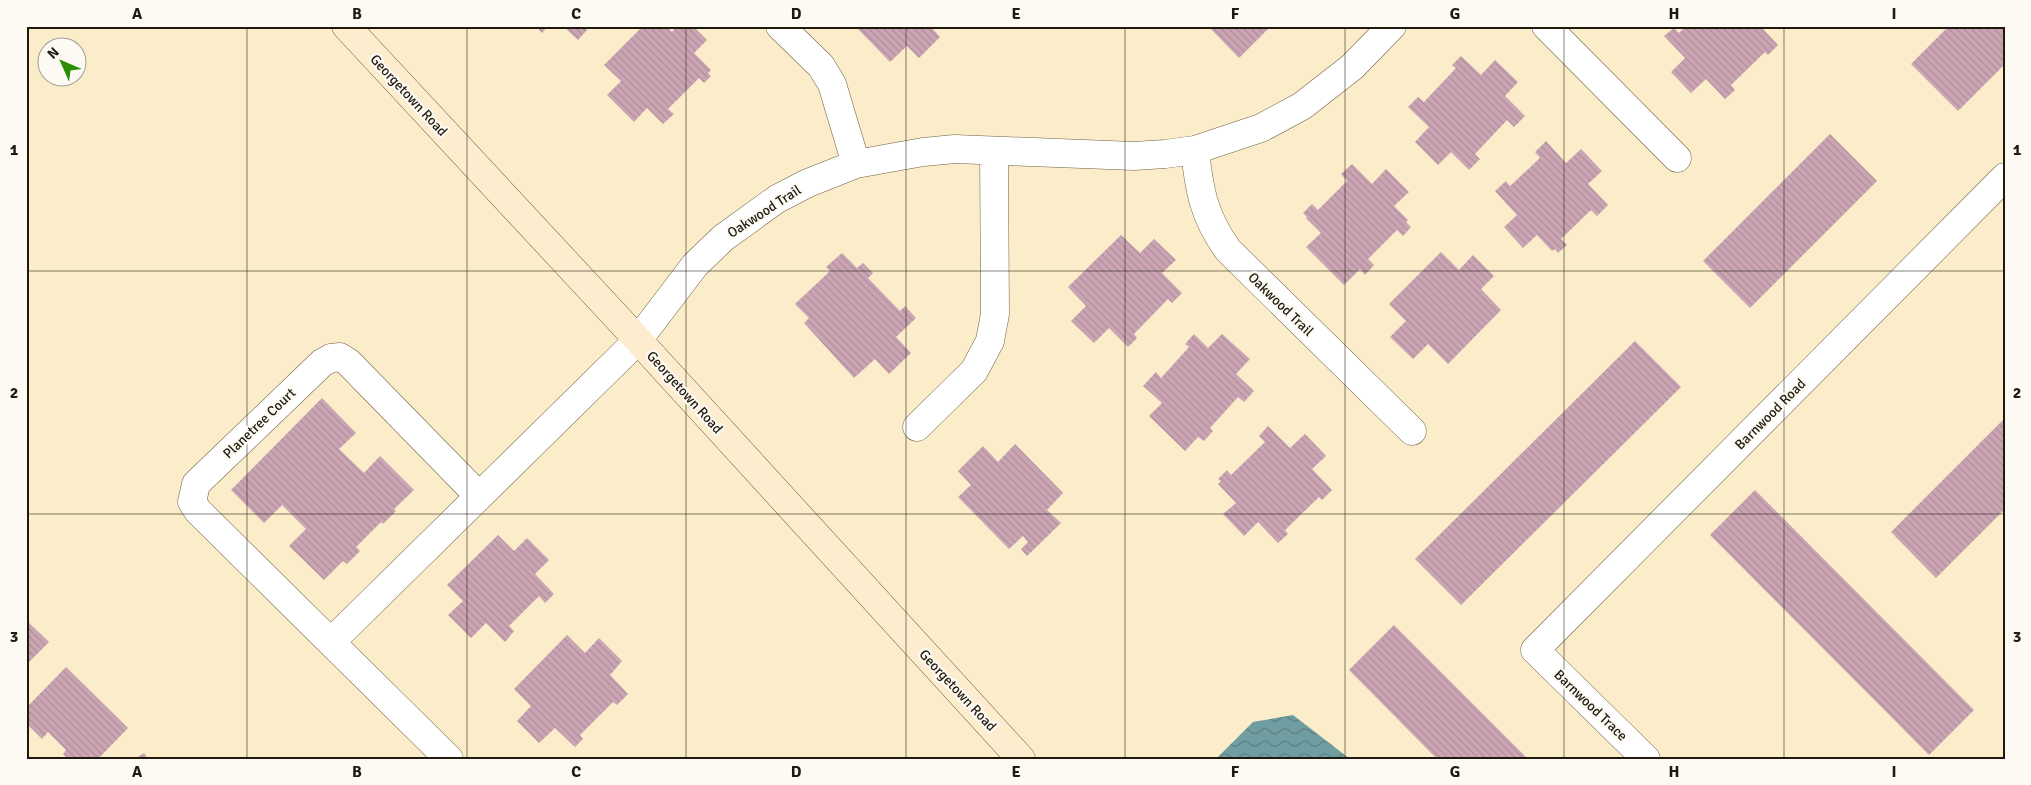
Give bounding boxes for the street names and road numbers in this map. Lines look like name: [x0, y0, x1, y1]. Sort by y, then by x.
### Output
street label: Georgetown Road: [366, 51, 451, 140]
street label: Oakwood Trail: [724, 181, 804, 242]
street label: Oakwood Trail: [1244, 269, 1317, 340]
street label: Georgetown Road: [643, 347, 726, 437]
street label: Barnwood Road: [1731, 375, 1809, 453]
street label: Planetree Court: [220, 384, 299, 462]
street label: Georgetown Road: [915, 646, 1000, 735]
street label: Barnwood Trace: [1551, 666, 1631, 744]

